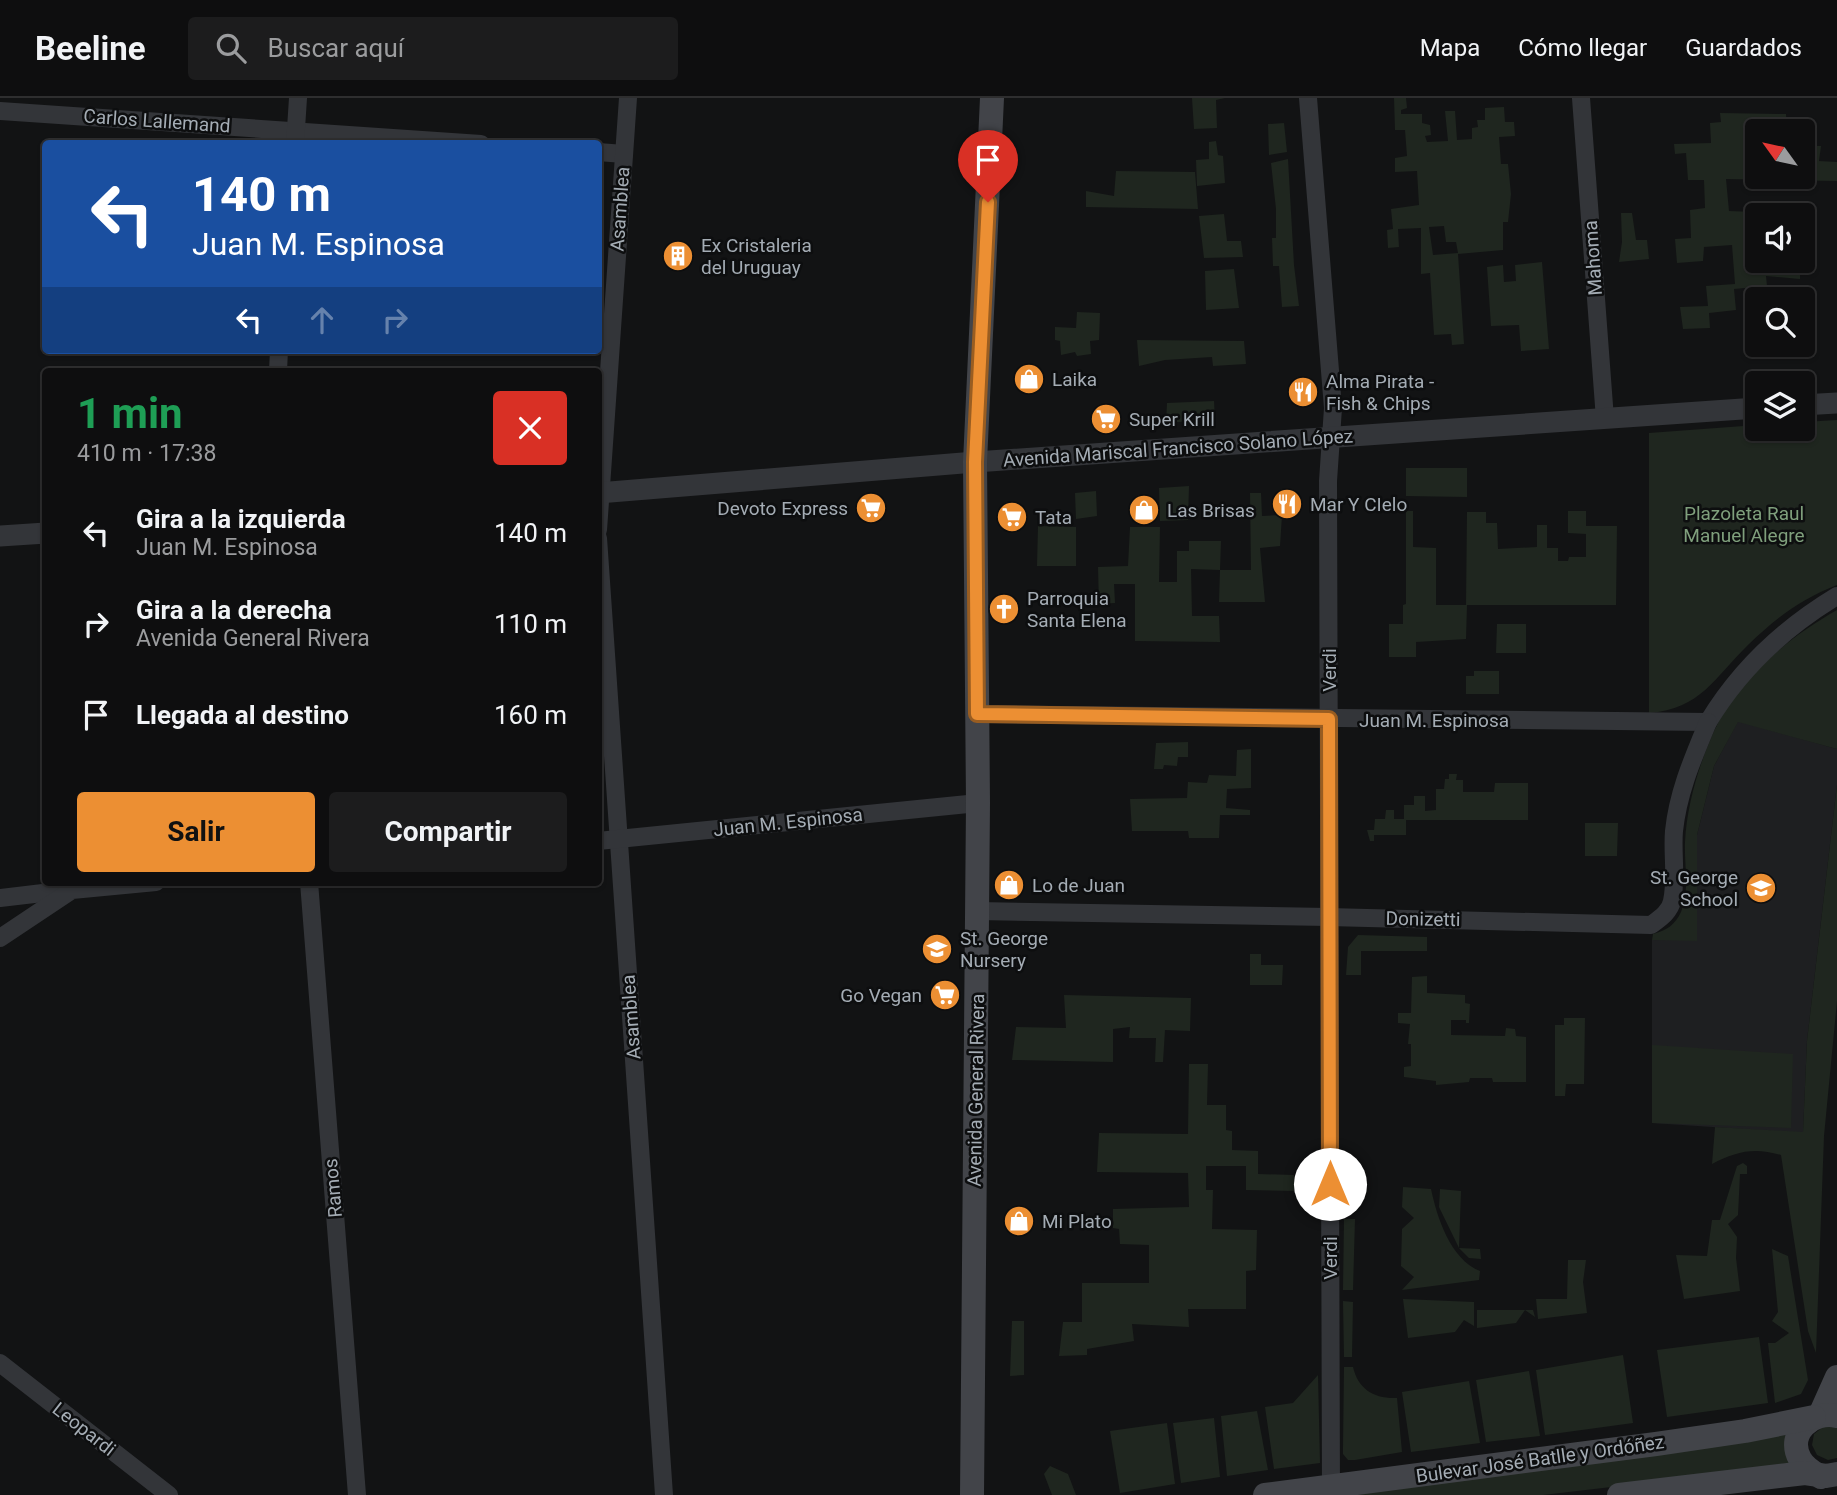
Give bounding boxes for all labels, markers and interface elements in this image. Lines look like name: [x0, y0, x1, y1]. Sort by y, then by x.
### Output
search box: [188, 17, 678, 80]
text: Beeline: [35, 29, 146, 68]
icon: search: [212, 29, 250, 67]
text: Buscar aquí: [268, 33, 404, 63]
text: Mapa: [1420, 34, 1480, 62]
text: Cómo llegar: [1518, 34, 1647, 62]
text: Guardados: [1685, 34, 1802, 62]
street label: Carlos Lallemand: [83, 104, 231, 138]
north arrow: [1745, 119, 1815, 189]
map controls: [1745, 119, 1815, 441]
pin: [958, 130, 1018, 202]
icon: arrive: [969, 141, 1007, 179]
text: 140 m: [192, 166, 331, 223]
street label: Asamblea: [606, 166, 634, 252]
icon: left: [77, 168, 168, 259]
button: sound: [1745, 203, 1815, 273]
street label: Mahoma: [1579, 220, 1607, 296]
text: Juan M. Espinosa: [192, 225, 445, 263]
place label: Ex Cristaleria del Uruguay: [701, 234, 812, 279]
building icon: Ex Cristaleria del Uruguay: [661, 239, 695, 273]
button: search: [1745, 287, 1815, 357]
icon: left: [230, 301, 268, 339]
icon: ahead: [303, 301, 341, 339]
icon: right: [376, 301, 414, 339]
shop icon: Laika: [1012, 362, 1046, 396]
place label: Laika: [1052, 368, 1097, 391]
place label: Alma Pirata - Fish & Chips: [1326, 370, 1434, 415]
button: layers: [1745, 371, 1815, 441]
restaurant icon: Alma Pirata - Fish & Chips: [1286, 375, 1320, 409]
text: 1 min: [77, 389, 183, 438]
button: close: [493, 391, 567, 465]
supermarket icon: Super Krill: [1089, 402, 1123, 436]
place label: Super Krill: [1129, 408, 1215, 431]
street label: Avenida Mariscal Francisco Solano López: [1002, 424, 1354, 472]
text: 410 m · 17:38: [77, 440, 216, 467]
restaurant icon: Mar Y CIelo: [1270, 487, 1304, 521]
supermarket icon: Devoto Express: [854, 491, 888, 525]
shop icon: Las Brisas: [1127, 493, 1161, 527]
place label: Mar Y CIelo: [1310, 493, 1407, 516]
place label: Devoto Express: [717, 497, 848, 520]
place label: Las Brisas: [1167, 499, 1255, 522]
supermarket icon: Tata: [995, 500, 1029, 534]
park label: Plazoleta Raul Manuel Alegre: [1683, 502, 1805, 547]
text: Gira a la izquierda: [136, 504, 346, 534]
place label: Tata: [1035, 506, 1072, 529]
icon: left: [77, 514, 115, 552]
text: 140 m: [494, 518, 567, 548]
text: Juan M. Espinosa: [136, 534, 318, 561]
place label: Parroquia Santa Elena: [1027, 587, 1127, 632]
church icon: Parroquia Santa Elena: [987, 592, 1021, 626]
text: Gira a la derecha: [136, 595, 332, 625]
icon: right: [77, 605, 115, 643]
text: 110 m: [494, 609, 567, 639]
text: Avenida General Rivera: [136, 625, 370, 652]
street label: Verdi: [1318, 648, 1341, 692]
icon: arrive: [77, 696, 115, 734]
text: Llegada al destino: [136, 700, 349, 730]
text: 160 m: [494, 700, 567, 730]
street label: Juan M. Espinosa: [1359, 709, 1509, 732]
button: Salir: [77, 792, 315, 872]
button: Compartir: [329, 792, 567, 872]
street label: Juan M. Espinosa: [712, 803, 864, 841]
place label: St. George School: [1650, 866, 1738, 911]
shop icon: Lo de Juan: [992, 868, 1026, 902]
school or university icon: St. George School: [1744, 871, 1778, 905]
place label: Lo de Juan: [1032, 874, 1125, 897]
street label: Donizetti: [1385, 907, 1461, 931]
place label: St. George Nursery: [960, 927, 1048, 972]
school or university icon: St. George Nursery: [920, 932, 954, 966]
street label: Asamblea: [617, 974, 645, 1060]
supermarket icon: Go Vegan: [928, 978, 962, 1012]
place label: Go Vegan: [840, 984, 922, 1007]
street label: Avenida General Rivera: [963, 993, 989, 1187]
position arrow: [1293, 1147, 1367, 1221]
street label: Ramos: [319, 1157, 347, 1219]
shop icon: Mi Plato: [1002, 1204, 1036, 1238]
place label: Mi Plato: [1042, 1210, 1112, 1233]
street label: Verdi: [1319, 1236, 1342, 1280]
street label: Leopardi: [48, 1397, 120, 1461]
street label: Bulevar José Batlle y Ordóñez: [1414, 1430, 1666, 1488]

